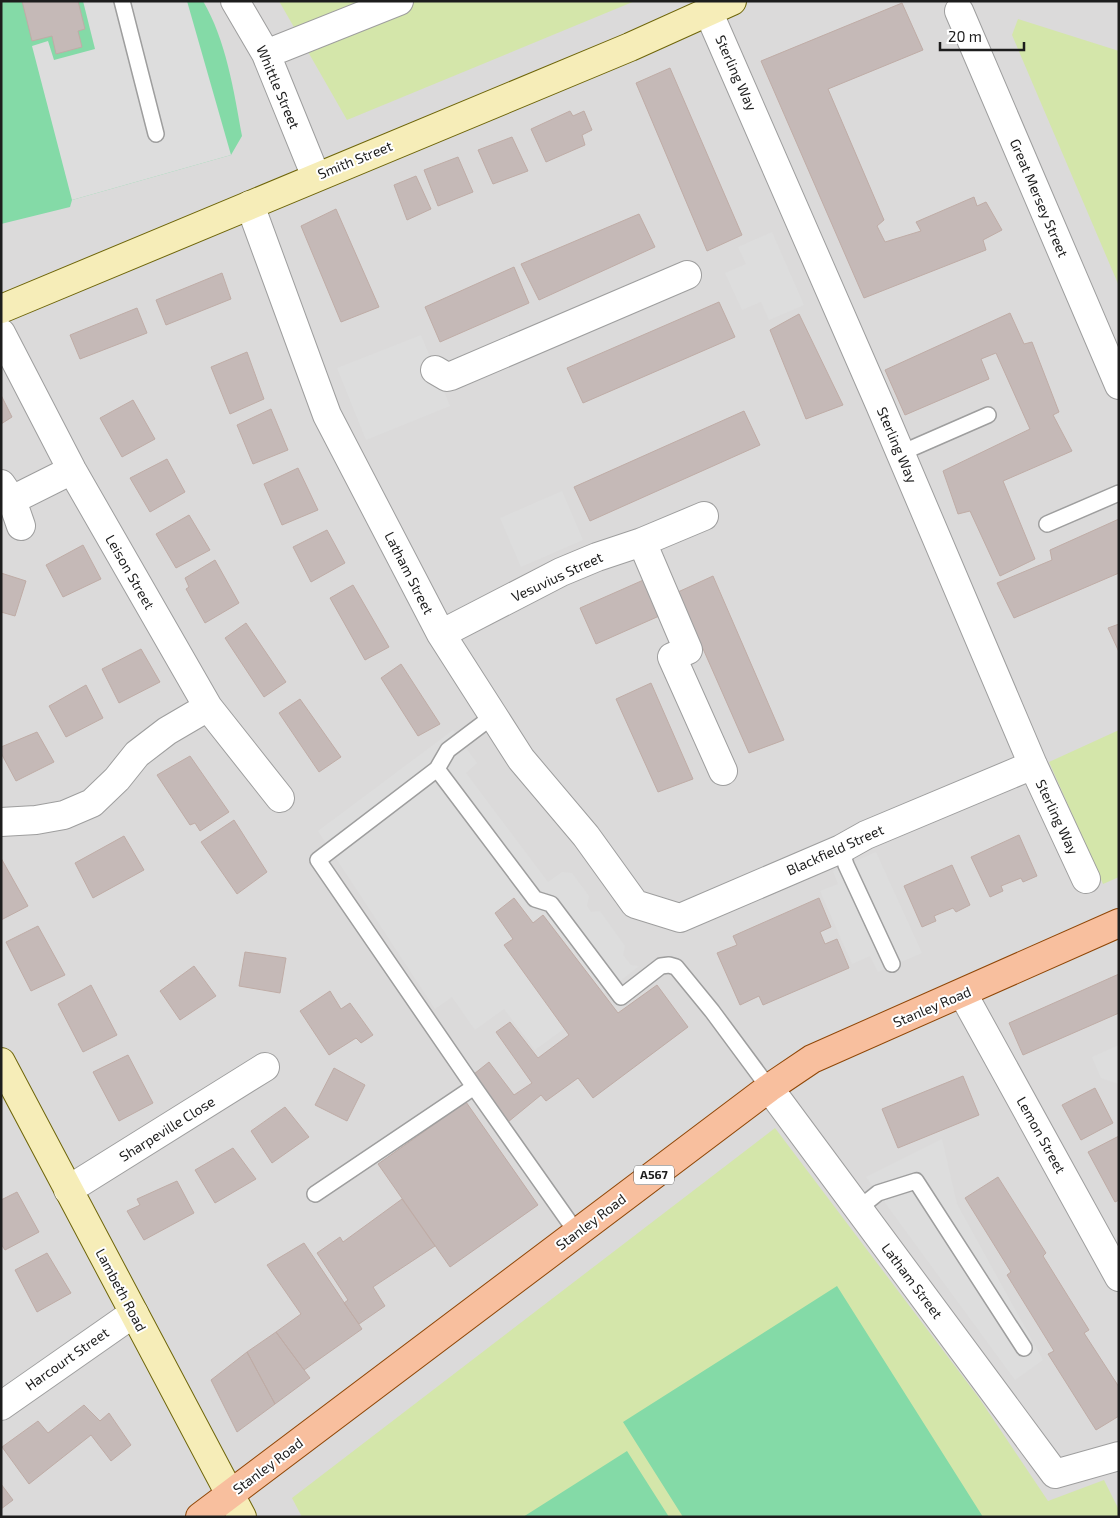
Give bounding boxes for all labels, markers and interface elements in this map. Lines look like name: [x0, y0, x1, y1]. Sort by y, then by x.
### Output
scale bar: [940, 20, 1024, 52]
text: 20 m: [948, 27, 982, 45]
street label: Sterling Way: [712, 32, 761, 114]
street label: Whittle Street: [253, 42, 304, 131]
street label: Great Mersey Street: [1007, 136, 1072, 260]
street label: Smith Street: [315, 137, 395, 182]
street label: Sterling Way: [874, 404, 921, 486]
street label: Latham Street: [381, 529, 438, 617]
street label: Leison Street: [102, 531, 159, 612]
street label: Vesuvius Street: [509, 548, 605, 605]
street label: Sterling Way: [1033, 777, 1083, 858]
street label: Blackfield Street: [784, 820, 886, 879]
street label: Stanley Road: [890, 982, 973, 1031]
street label: Sharpeville Close: [116, 1092, 218, 1165]
street label: Lemon Street: [1013, 1093, 1069, 1176]
road number: A567: [634, 1166, 674, 1184]
street label: Stanley Road: [552, 1190, 629, 1253]
street label: Latham Street: [878, 1240, 946, 1322]
street label: Lambeth Road: [92, 1245, 150, 1334]
street label: Harcourt Street: [22, 1323, 112, 1394]
street label: Stanley Road: [229, 1434, 306, 1497]

